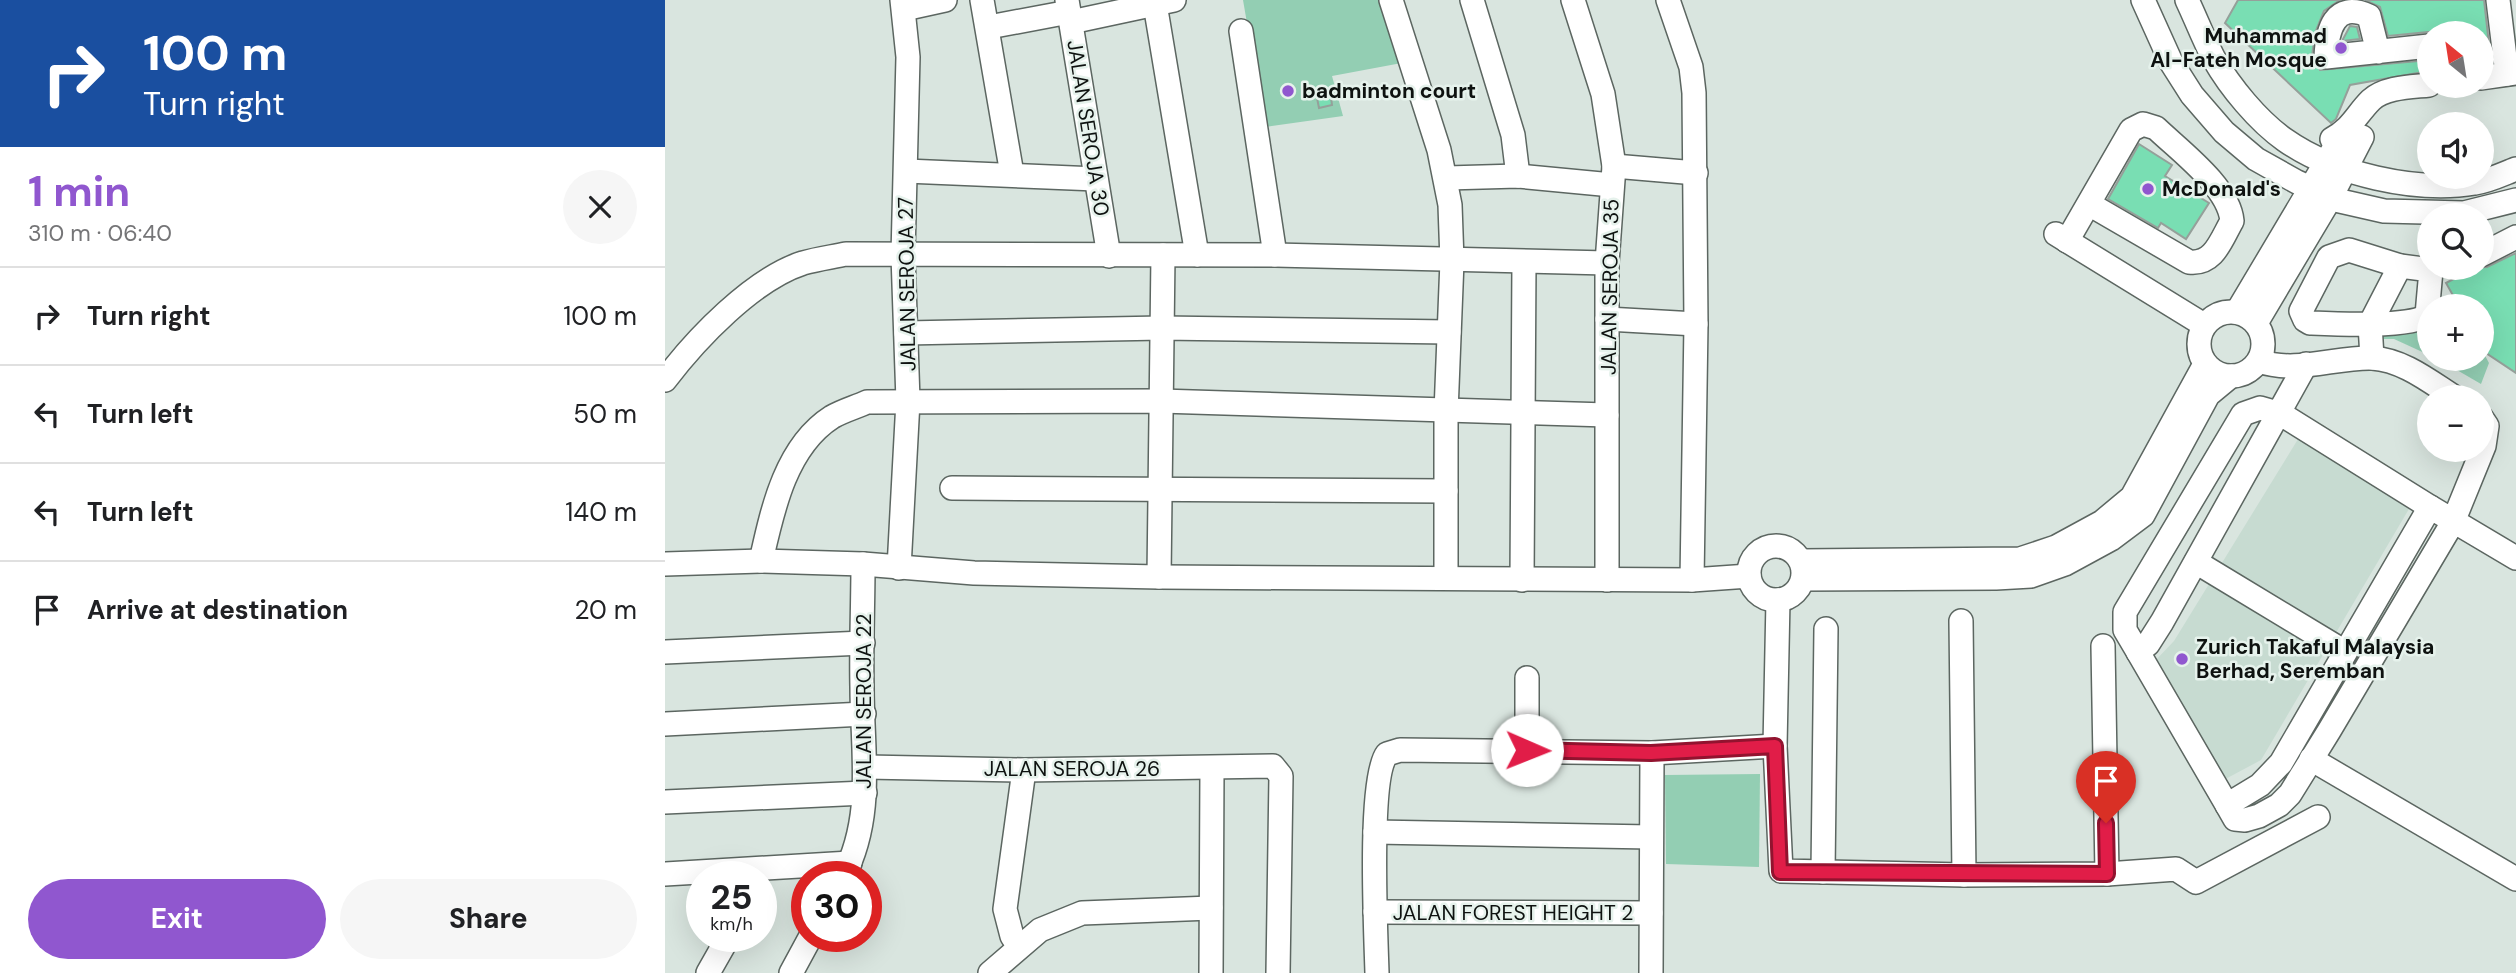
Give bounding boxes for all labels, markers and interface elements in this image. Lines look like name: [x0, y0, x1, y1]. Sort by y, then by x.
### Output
text: 100 m: [143, 21, 287, 85]
north arrow: [2417, 21, 2494, 98]
map controls: [2417, 21, 2494, 462]
place label: Muhammad Al-Fateh Mosque: [2150, 22, 2327, 74]
icon: right: [28, 28, 119, 119]
street label: JALAN SEROJA 30: [1060, 38, 1116, 218]
marker: Muhammad Al-Fateh Mosque: [2333, 40, 2349, 56]
place label: badminton court: [1302, 77, 1476, 105]
text: Turn right: [143, 83, 285, 125]
marker: badminton court: [1280, 83, 1296, 99]
button: sound: [2417, 112, 2494, 189]
text: 1 min: [28, 164, 130, 219]
button: close: [563, 170, 637, 244]
place label: McDonald's: [2162, 175, 2281, 203]
marker: McDonald's: [2140, 181, 2156, 197]
street label: JALAN SEROJA 27: [891, 197, 923, 371]
street label: JALAN SEROJA 35: [1594, 199, 1626, 375]
button: search: [2417, 203, 2494, 280]
text: 310 m · 06:40: [28, 218, 172, 248]
button: +: [2417, 294, 2494, 371]
icon: right: [28, 297, 66, 335]
text: Turn right: [87, 299, 211, 333]
text: 100 m: [563, 299, 637, 333]
button: −: [2417, 385, 2494, 462]
icon: left: [28, 395, 66, 433]
text: Turn left: [87, 397, 194, 431]
text: 50 m: [573, 397, 637, 431]
icon: left: [28, 493, 66, 531]
text: Turn left: [87, 495, 194, 529]
text: 140 m: [565, 495, 637, 529]
icon: arrive: [28, 591, 66, 629]
text: Arrive at destination: [87, 593, 348, 627]
text: 20 m: [574, 593, 637, 627]
street label: JALAN SEROJA 22: [850, 613, 878, 789]
place label: Zurich Takaful Malaysia Berhad, Seremban: [2196, 633, 2434, 685]
marker: Zurich Takaful Malaysia Berhad, Seremban: [2174, 651, 2190, 667]
position arrow: [1490, 713, 1564, 787]
pin: [2076, 751, 2136, 823]
street label: JALAN SEROJA 26: [984, 755, 1160, 783]
icon: arrive: [2087, 762, 2125, 800]
speed limit sign: 30: [791, 861, 882, 952]
text: 25: [711, 874, 752, 920]
button: Exit: [28, 879, 326, 959]
button: Share: [340, 879, 637, 959]
street label: JALAN FOREST HEIGHT 2: [1393, 899, 1633, 927]
text: km/h: [710, 912, 753, 936]

